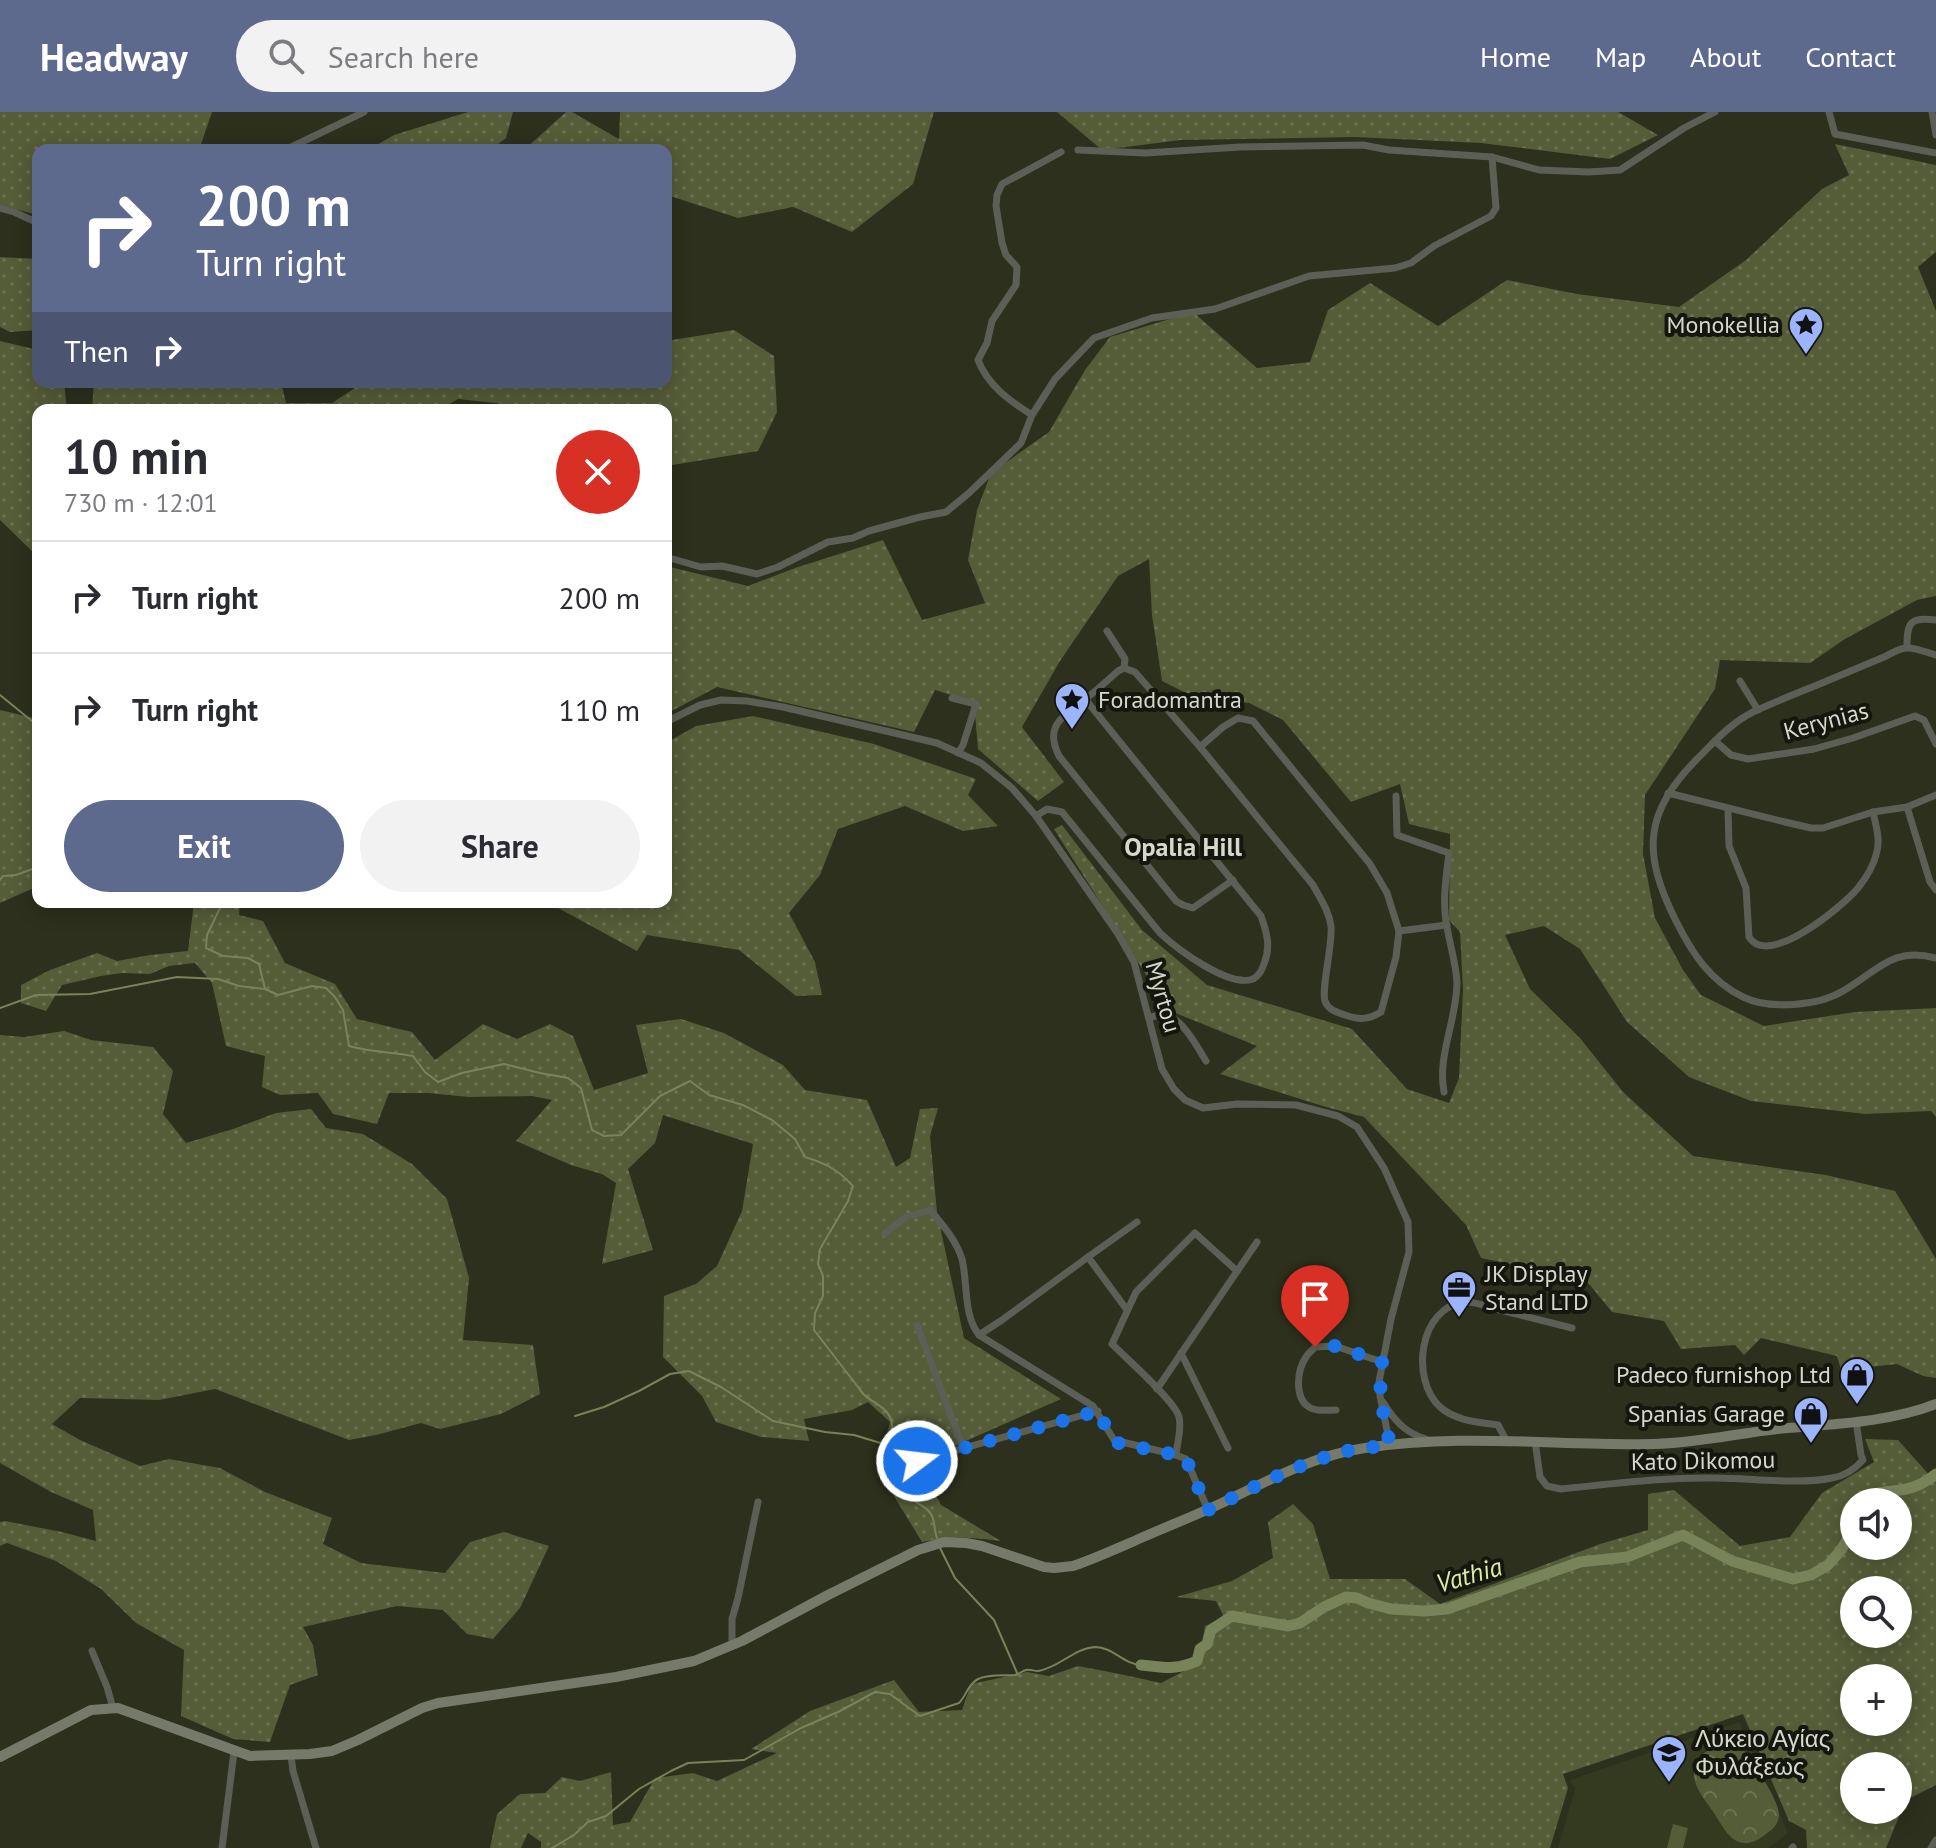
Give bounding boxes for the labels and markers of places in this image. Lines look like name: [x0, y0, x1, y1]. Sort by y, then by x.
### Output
place icon: Monokellia: [1787, 306, 1825, 356]
place label: Monokellia: [1666, 309, 1780, 340]
place icon: Foradomantra: [1053, 681, 1091, 731]
place label: Foradomantra: [1098, 684, 1242, 715]
place label: JK Display Stand LTD: [1484, 1258, 1589, 1317]
pin: [1281, 1265, 1349, 1347]
office icon: JK Display Stand LTD: [1440, 1269, 1478, 1319]
shop icon: Padeco furnishop Ltd: [1838, 1356, 1876, 1406]
place label: Padeco furnishop Ltd: [1616, 1359, 1831, 1390]
shop icon: Spanias Garage: [1792, 1395, 1830, 1445]
place label: Spanias Garage: [1628, 1398, 1785, 1429]
place label: Λύκειο Αγίας Φυλάξεως: [1695, 1723, 1830, 1782]
school or university icon: Λύκειο Αγίας Φυλάξεως: [1650, 1734, 1688, 1784]

